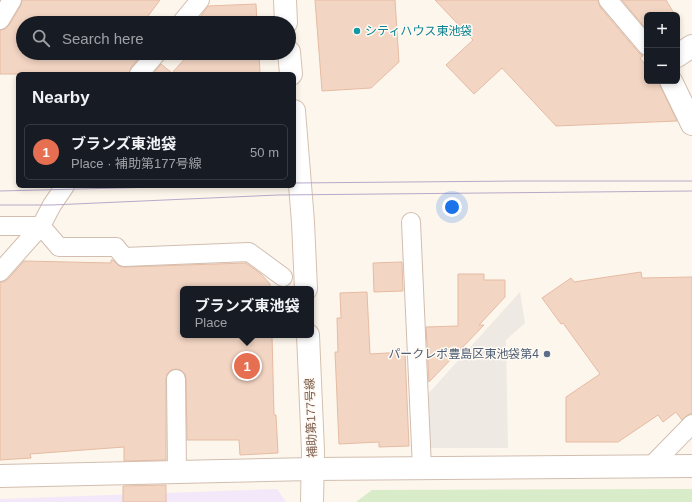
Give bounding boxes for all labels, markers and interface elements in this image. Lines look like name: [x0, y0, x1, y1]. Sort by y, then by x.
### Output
map controls: [644, 12, 680, 84]
button: +: [644, 12, 680, 48]
search box: [16, 16, 296, 60]
place label: シティハウス東池袋: [365, 24, 472, 38]
marker: シティハウス東池袋: [352, 26, 362, 36]
icon: search: [30, 27, 52, 49]
text: Search here: [62, 30, 144, 47]
button: −: [644, 48, 680, 84]
text: Nearby: [32, 88, 90, 107]
text: ブランズ東池袋: [71, 135, 176, 152]
text: 1: [42, 145, 50, 160]
text: 50 m: [250, 145, 279, 160]
text: Place · 補助第177号線: [71, 156, 202, 171]
your location: [442, 197, 462, 217]
popup: [180, 286, 314, 338]
text: ブランズ東池袋: [195, 297, 299, 314]
text: Place: [195, 315, 227, 330]
place label: パークレポ豊島区東池袋第4: [388, 347, 539, 361]
marker: パークレポ豊島区東池袋第4: [542, 349, 552, 359]
pin: 1: [234, 351, 260, 381]
street label: 補助第177号線: [303, 378, 319, 458]

